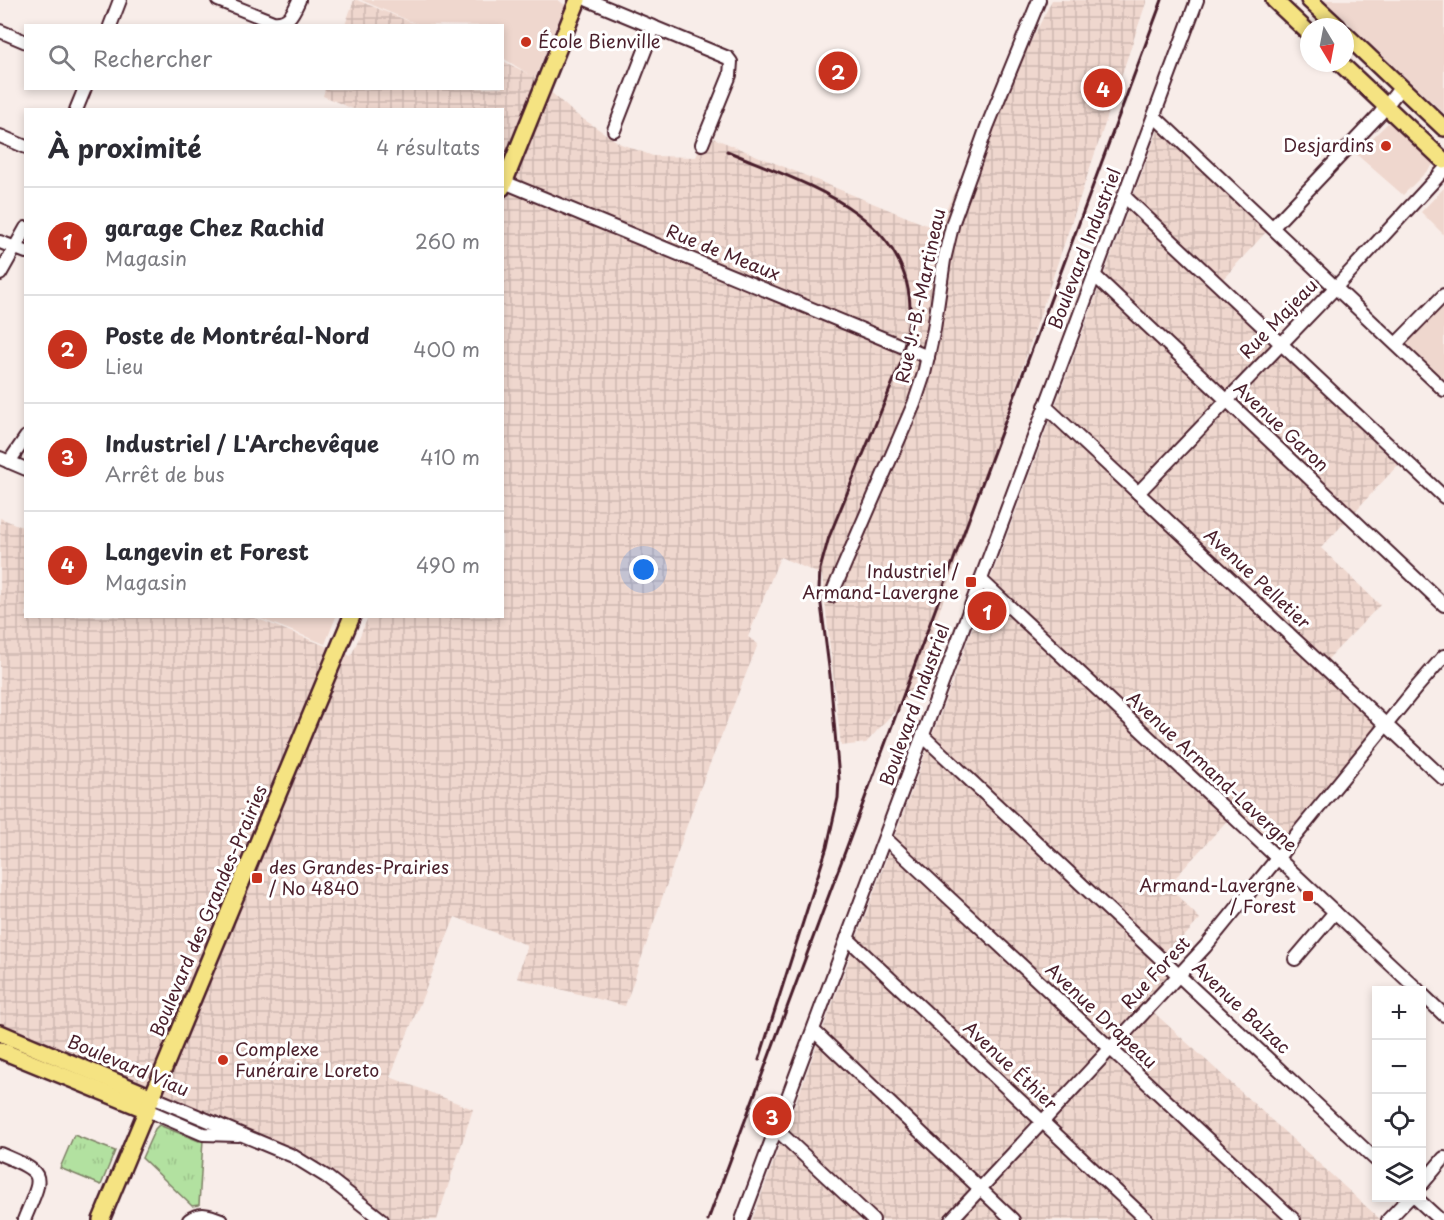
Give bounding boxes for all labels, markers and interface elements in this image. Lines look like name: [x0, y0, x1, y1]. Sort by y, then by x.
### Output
north arrow: [1300, 18, 1354, 72]
search box: [24, 24, 504, 90]
place label: École Bienville: [538, 27, 661, 54]
marker: École Bienville: [519, 35, 533, 49]
icon: search: [45, 41, 78, 74]
text: Rechercher: [93, 41, 212, 74]
pin: 2: [818, 48, 858, 94]
pin: 4: [1084, 66, 1122, 110]
text: À proximité: [48, 128, 202, 167]
place label: Desjardins: [1283, 131, 1374, 158]
text: 4 résultats: [376, 132, 480, 162]
marker: Desjardins: [1379, 139, 1393, 153]
street label: Boulevard Industriel: [1040, 164, 1127, 333]
street label: Rue J.-B.-Martineau: [888, 206, 951, 386]
text: garage Chez Rachid: [105, 210, 324, 243]
street label: Rue de Meaux: [663, 217, 785, 287]
text: 1: [63, 226, 72, 256]
text: 260 m: [415, 226, 480, 256]
text: Magasin: [105, 243, 187, 273]
street label: Rue Majeau: [1233, 272, 1323, 364]
text: Poste de Montréal-Nord: [105, 318, 370, 351]
text: 2: [60, 334, 75, 364]
text: 400 m: [413, 334, 480, 364]
text: Lieu: [105, 351, 143, 381]
street label: Avenue Garon: [1228, 375, 1336, 477]
text: Industriel / L'Archevêque: [105, 426, 379, 459]
text: 3: [61, 442, 74, 472]
text: 410 m: [420, 442, 480, 472]
text: Arrêt de bus: [105, 459, 225, 489]
street label: Avenue Pelletier: [1199, 521, 1318, 635]
text: Langevin et Forest: [105, 534, 309, 567]
text: 4: [61, 550, 74, 580]
text: 490 m: [416, 550, 480, 580]
your location: [629, 555, 658, 584]
place label: Industriel / Armand-Lavergne: [802, 557, 960, 605]
text: Magasin: [105, 567, 187, 597]
marker: Industriel / Armand-Lavergne: [964, 575, 978, 589]
pin: 1: [968, 588, 1006, 634]
street label: Boulevard Industriel: [872, 620, 955, 789]
street label: Avenue Armand-Lavergne: [1122, 684, 1305, 858]
street label: Boulevard des Grandes-Prairies: [142, 780, 273, 1041]
place label: des Grandes-Prairies / No 4840: [269, 853, 449, 901]
marker: des Grandes-Prairies / No 4840: [250, 871, 264, 885]
place label: Armand-Lavergne / Forest: [1139, 871, 1296, 919]
marker: Armand-Lavergne / Forest: [1301, 889, 1315, 903]
street label: Rue Forest: [1114, 930, 1196, 1014]
street label: Avenue Balzac: [1187, 954, 1297, 1060]
street label: Avenue Drapeau: [1040, 956, 1164, 1074]
map controls: [1372, 986, 1426, 1202]
button: +: [1372, 986, 1426, 1040]
street label: Avenue Éthier: [958, 1014, 1065, 1116]
street label: Boulevard Viau: [64, 1027, 194, 1102]
place label: Complexe Funéraire Loreto: [235, 1035, 379, 1083]
button: −: [1372, 1040, 1426, 1094]
marker: Complexe Funéraire Loreto: [216, 1053, 230, 1067]
pin: 3: [752, 1094, 792, 1138]
button: locate: [1372, 1094, 1426, 1148]
button: layers: [1372, 1148, 1426, 1202]

